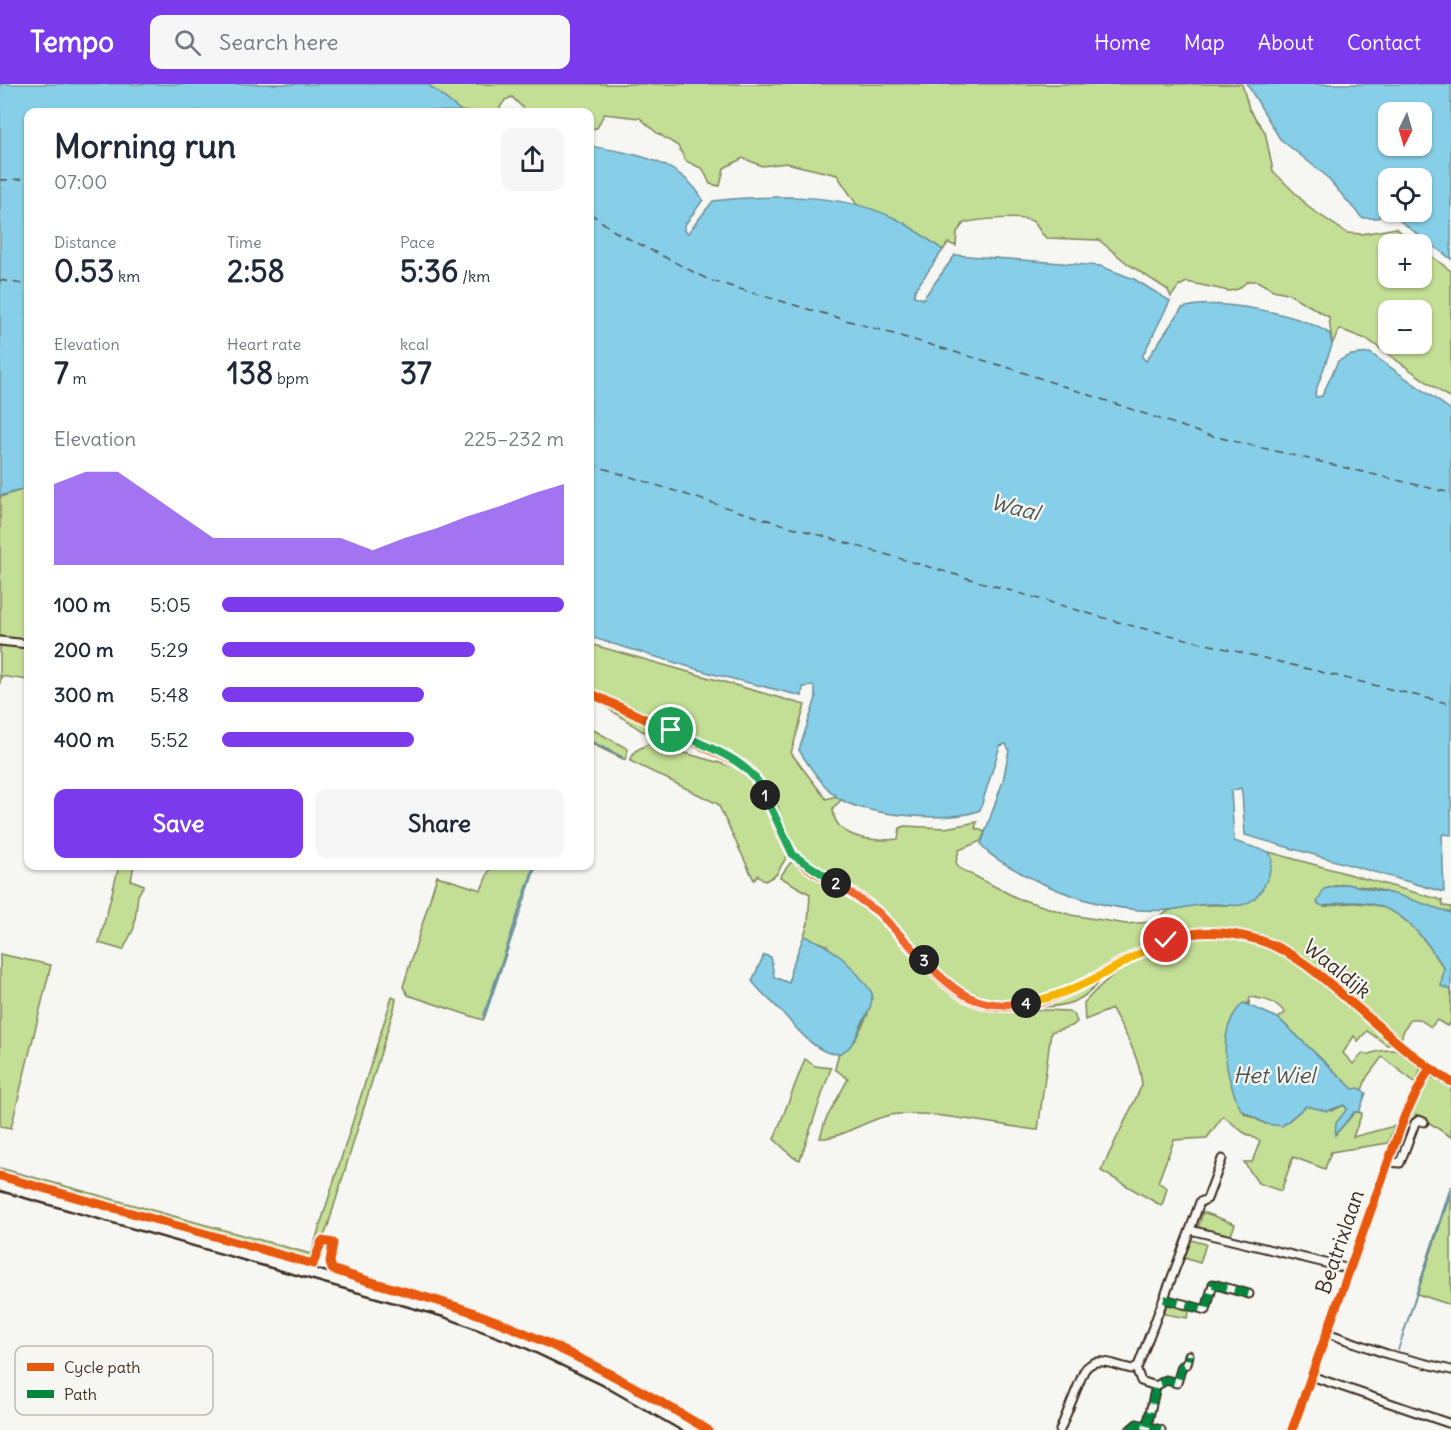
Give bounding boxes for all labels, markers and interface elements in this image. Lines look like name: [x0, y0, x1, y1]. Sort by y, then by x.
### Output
search box: [150, 15, 570, 69]
text: Tempo: [30, 24, 114, 60]
icon: search: [171, 26, 204, 59]
text: Search here: [219, 28, 338, 56]
text: Home: [1094, 29, 1151, 56]
text: Map: [1184, 29, 1225, 56]
text: About: [1258, 29, 1314, 56]
text: Contact: [1347, 29, 1421, 56]
north arrow: [1378, 102, 1432, 156]
map controls: [1378, 102, 1432, 354]
text: Morning run: [54, 125, 236, 167]
button: share: [501, 128, 564, 191]
button: locate: [1378, 168, 1432, 222]
text: 07:00: [54, 169, 108, 194]
text: Distance: [54, 232, 116, 252]
text: Time: [227, 232, 262, 252]
text: Pace: [400, 232, 435, 252]
button: +: [1378, 234, 1432, 288]
text: 0.53: [54, 252, 114, 290]
text: 2:58: [227, 252, 285, 290]
text: 5:36: [400, 252, 458, 290]
text: km: [114, 266, 140, 286]
text: /km: [458, 266, 490, 286]
button: −: [1378, 300, 1432, 354]
text: Elevation: [54, 334, 120, 354]
text: Heart rate: [227, 334, 301, 354]
text: kcal: [400, 334, 429, 354]
text: 7: [54, 354, 69, 392]
text: 138: [227, 354, 273, 392]
text: 37: [400, 354, 432, 392]
text: m: [69, 368, 87, 388]
text: bpm: [273, 368, 309, 388]
text: Elevation: [54, 426, 136, 451]
text: 225–232 m: [464, 426, 564, 451]
water label: Waal: [988, 487, 1045, 527]
text: 100 m: [54, 592, 111, 617]
text: 5:05: [150, 592, 191, 617]
text: 200 m: [54, 637, 114, 662]
text: 5:29: [150, 637, 188, 662]
text: 300 m: [54, 682, 114, 707]
text: 5:48: [150, 682, 189, 707]
pin: [645, 704, 696, 755]
icon: arrive: [654, 713, 687, 746]
text: 400 m: [54, 727, 114, 752]
text: 5:52: [150, 727, 188, 752]
pin: 1: [750, 780, 780, 810]
text: 1: [762, 785, 768, 805]
button: Save: [54, 789, 303, 858]
button: Share: [315, 789, 564, 858]
pin: 2: [821, 868, 851, 898]
text: 2: [832, 873, 840, 893]
pin: [1140, 914, 1191, 965]
icon: check: [1149, 923, 1182, 956]
street label: Waaldijk: [1298, 933, 1377, 1004]
pin: 3: [909, 945, 939, 975]
text: 3: [919, 950, 929, 970]
pin: 4: [1011, 988, 1041, 1018]
text: 4: [1021, 993, 1031, 1013]
water label: Het Wiel: [1233, 1061, 1318, 1089]
street label: Beatrixlaan: [1309, 1186, 1370, 1298]
legend: [15, 1346, 213, 1415]
text: Cycle path: [64, 1357, 140, 1377]
text: Path: [64, 1384, 97, 1404]

